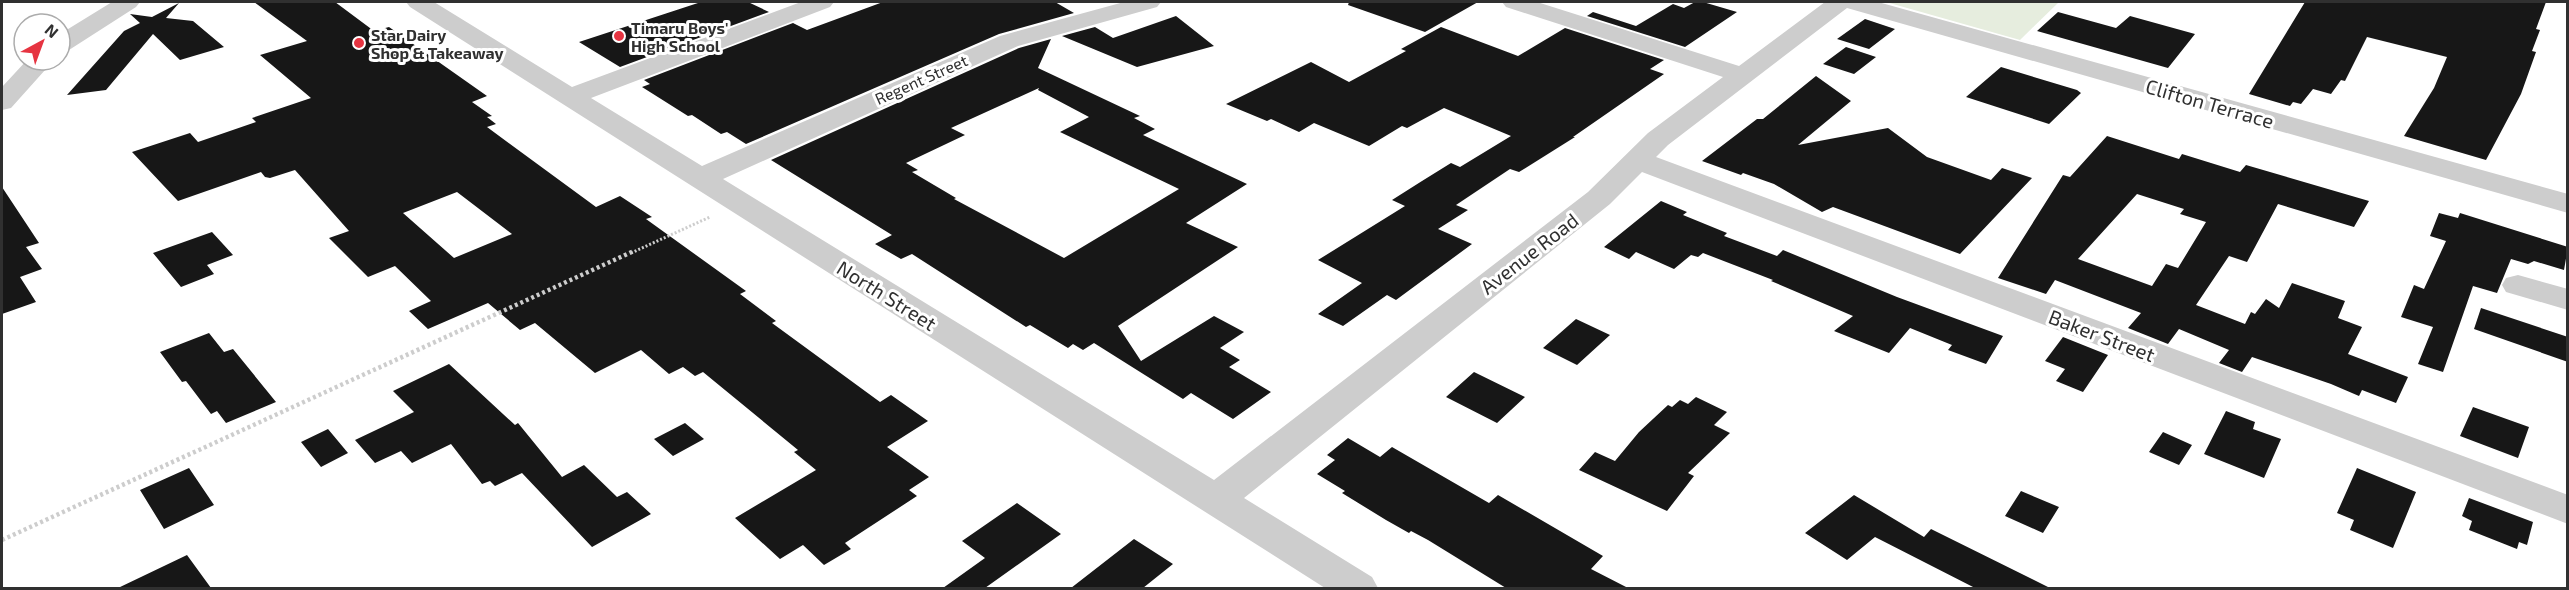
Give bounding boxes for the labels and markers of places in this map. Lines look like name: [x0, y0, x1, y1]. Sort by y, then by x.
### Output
place label: Timaru Boys' High School: [631, 18, 728, 55]
place label: Star Dairy Shop & Takeaway: [371, 25, 504, 63]
marker: Timaru Boys' High School: [612, 29, 626, 43]
marker: Star Dairy Shop & Takeaway: [352, 36, 366, 50]

